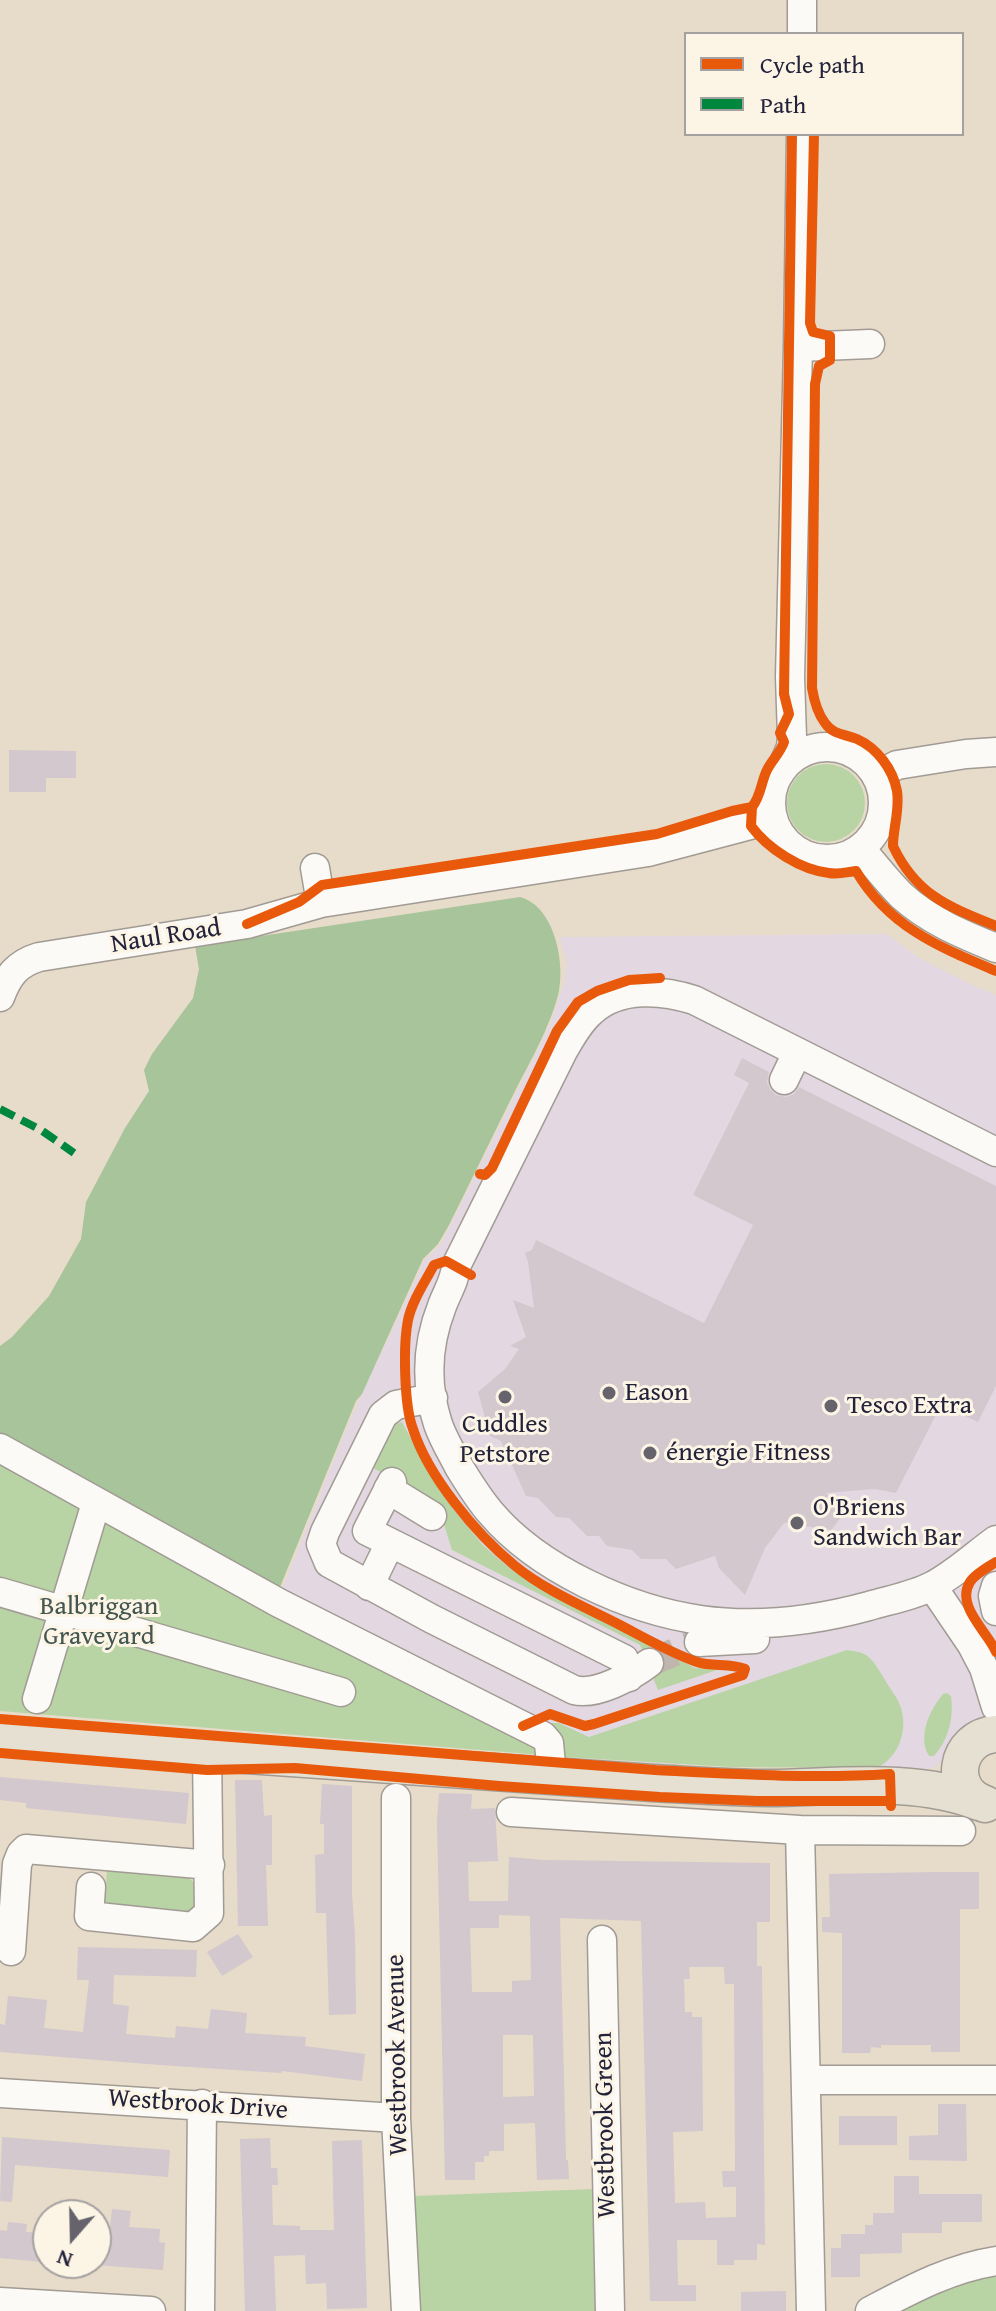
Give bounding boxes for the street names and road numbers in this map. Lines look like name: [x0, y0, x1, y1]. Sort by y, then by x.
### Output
street label: Naul Road: [109, 913, 223, 961]
street label: Westbrook Avenue: [381, 1954, 415, 2156]
street label: Westbrook Green: [589, 2031, 623, 2219]
street label: Westbrook Drive: [107, 2083, 289, 2127]

